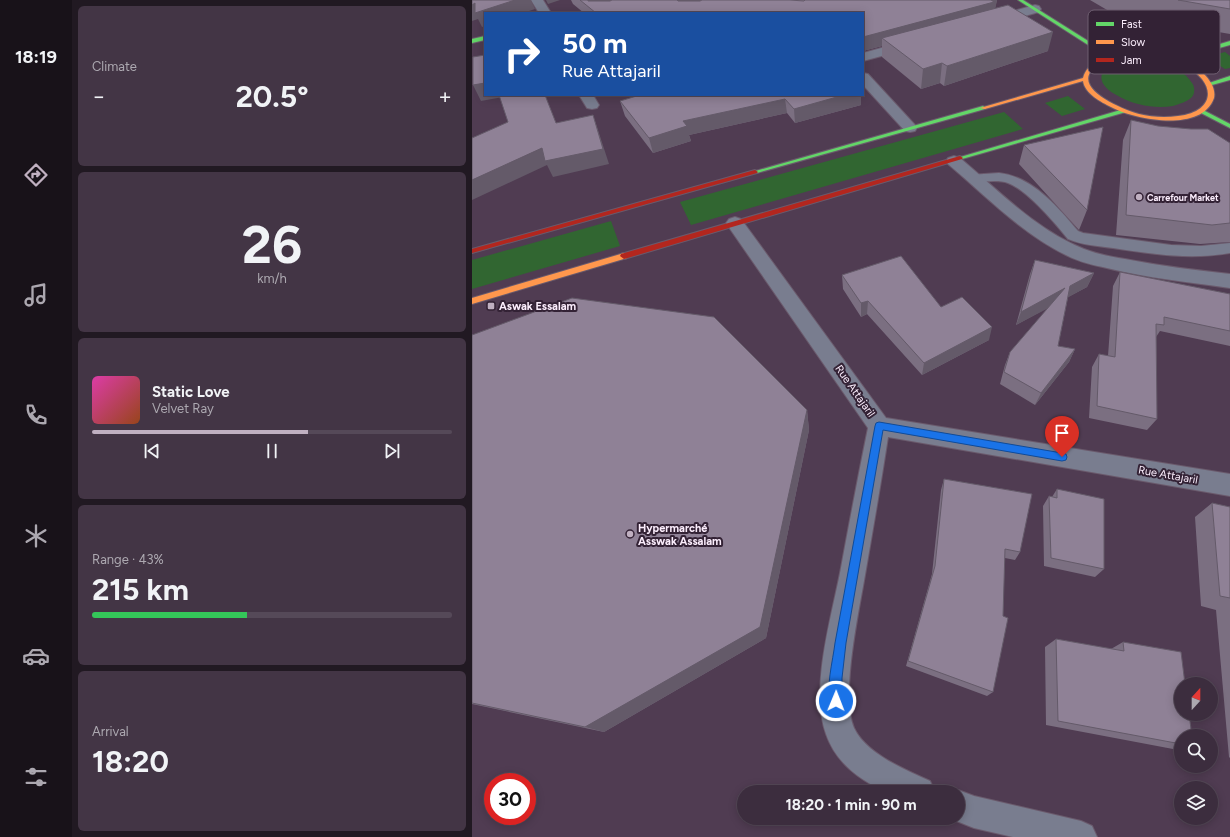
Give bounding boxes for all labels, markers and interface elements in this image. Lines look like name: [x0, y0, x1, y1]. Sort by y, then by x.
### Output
legend: [1088, 10, 1220, 74]
text: Fast: [1121, 18, 1142, 31]
text: 50 m: [562, 26, 628, 60]
icon: right: [496, 28, 548, 80]
text: Slow: [1121, 36, 1145, 49]
text: 18:19: [15, 46, 57, 68]
text: Jam: [1121, 54, 1142, 67]
text: Climate: [92, 59, 137, 74]
text: Rue Attajaril: [562, 60, 661, 82]
text: 20.5°: [235, 78, 309, 115]
text: −: [92, 83, 106, 110]
text: +: [438, 83, 452, 110]
icon: directions: [22, 161, 50, 189]
marker: Carrefour Market: [1134, 192, 1144, 202]
place label: Carrefour Market: [1147, 192, 1219, 203]
text: 26: [242, 214, 302, 276]
text: km/h: [257, 271, 287, 286]
icon: music: [22, 281, 50, 309]
place label: Aswak Essalam: [499, 300, 577, 313]
marker: Aswak Essalam: [486, 301, 496, 311]
street label: Rue Attajaril: [832, 363, 878, 419]
text: Static Love: [152, 383, 230, 401]
icon: phone: [22, 401, 50, 429]
text: Velvet Ray: [152, 401, 214, 416]
pin: [1045, 416, 1079, 457]
icon: arrive: [1051, 422, 1073, 444]
icon: previous: [141, 440, 163, 462]
icon: pause: [261, 440, 283, 462]
icon: next: [381, 440, 403, 462]
street label: Rue Attajaril: [1137, 463, 1199, 487]
icon: climate: [22, 522, 50, 550]
place label: Hypermarché Asswak Assalam: [638, 522, 722, 548]
marker: Hypermarché Asswak Assalam: [625, 529, 635, 539]
text: Range · 43%: [92, 552, 164, 567]
text: 215 km: [92, 571, 189, 608]
icon: car: [22, 642, 50, 670]
north arrow: [1174, 677, 1218, 721]
map controls: [1174, 677, 1218, 825]
position arrow: [815, 680, 857, 722]
text: Arrival: [92, 724, 129, 739]
button: search: [1174, 729, 1218, 773]
text: 18:20: [92, 743, 169, 780]
icon: filters: [22, 763, 50, 791]
speed limit sign: 30: [484, 773, 536, 825]
button: layers: [1174, 781, 1218, 825]
text: 18:20 · 1 min · 90 m: [785, 796, 917, 814]

